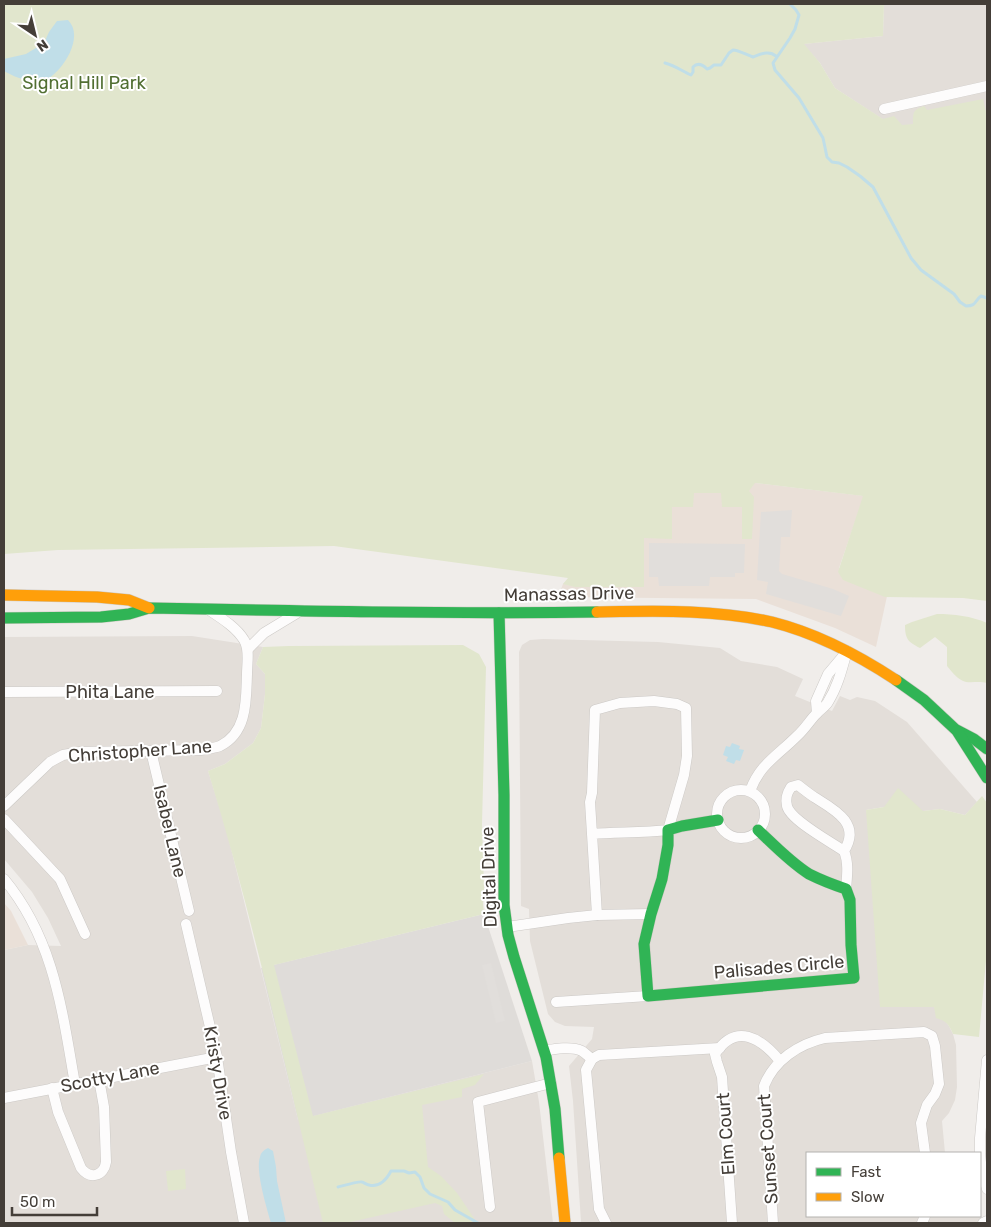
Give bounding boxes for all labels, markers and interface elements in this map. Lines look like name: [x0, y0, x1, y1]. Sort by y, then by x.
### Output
north arrow: [10, 10, 60, 60]
text: N: [33, 35, 51, 55]
park label: Signal Hill Park: [22, 72, 147, 94]
street label: Manassas Drive: [504, 582, 634, 606]
street label: Phita Lane: [65, 681, 155, 703]
street label: Christopher Lane: [67, 735, 213, 767]
street label: Isabel Lane: [149, 782, 191, 880]
street label: Digital Drive: [476, 826, 502, 928]
street label: Palisades Circle: [713, 950, 845, 984]
street label: Kristy Drive: [199, 1024, 237, 1122]
street label: Scotty Lane: [59, 1057, 161, 1097]
street label: Elm Court: [712, 1092, 740, 1176]
street label: Sunset Court: [753, 1093, 783, 1205]
legend: [806, 1152, 981, 1217]
text: Fast: [851, 1163, 881, 1181]
scale bar: [12, 1184, 98, 1216]
text: Slow: [851, 1188, 884, 1206]
text: 50 m: [20, 1193, 55, 1211]

